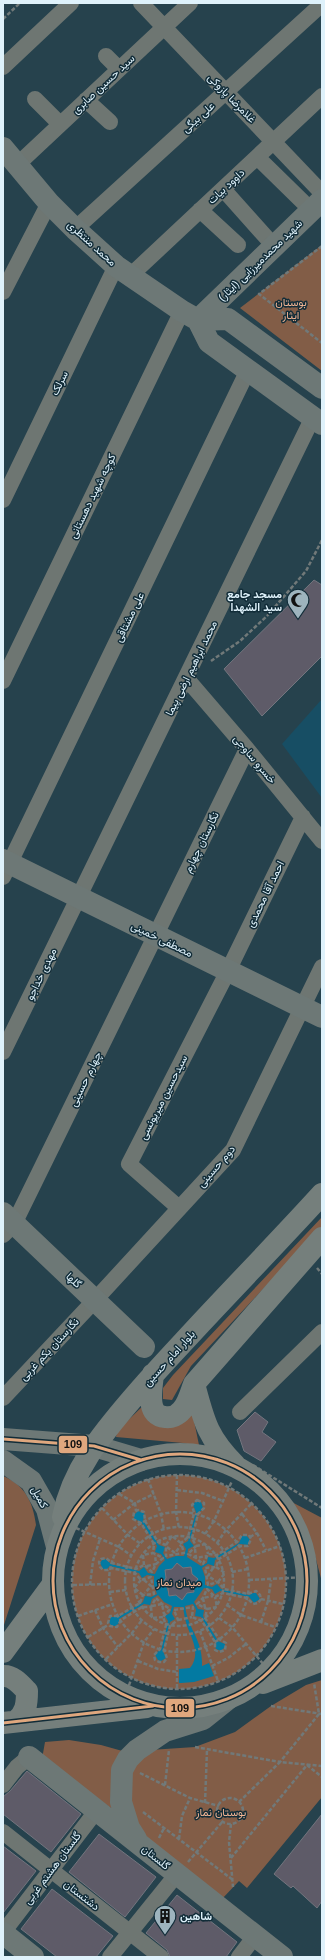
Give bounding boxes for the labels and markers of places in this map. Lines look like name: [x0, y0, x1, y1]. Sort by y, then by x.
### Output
mosque icon: مسجد جامع سید الشهدا: [285, 587, 311, 620]
place label: مسجد جامع سید الشهدا: [227, 588, 282, 614]
building icon: شاهین: [152, 1903, 178, 1936]
place label: شاهین: [180, 1910, 212, 1923]

